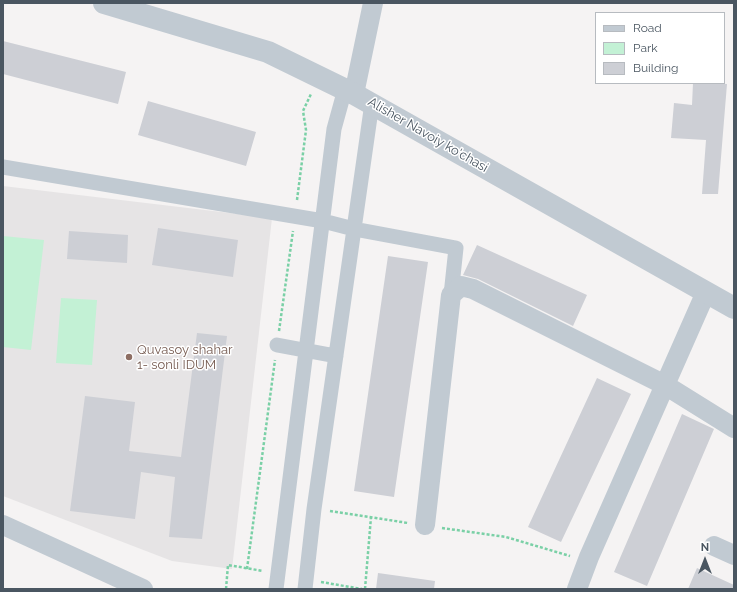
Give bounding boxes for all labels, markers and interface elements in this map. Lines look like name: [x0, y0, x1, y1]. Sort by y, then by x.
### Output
legend: [595, 12, 725, 84]
text: Road: [633, 21, 662, 35]
text: Park: [633, 41, 658, 55]
text: Building: [633, 61, 679, 75]
street label: Alisher Navoiy ko'chasi: [365, 94, 491, 176]
place label: Quvasoy shahar 1- sonli IDUM: [137, 342, 233, 373]
marker: Quvasoy shahar 1- sonli IDUM: [124, 352, 134, 362]
north arrow: [685, 540, 725, 580]
text: N: [701, 541, 709, 554]

